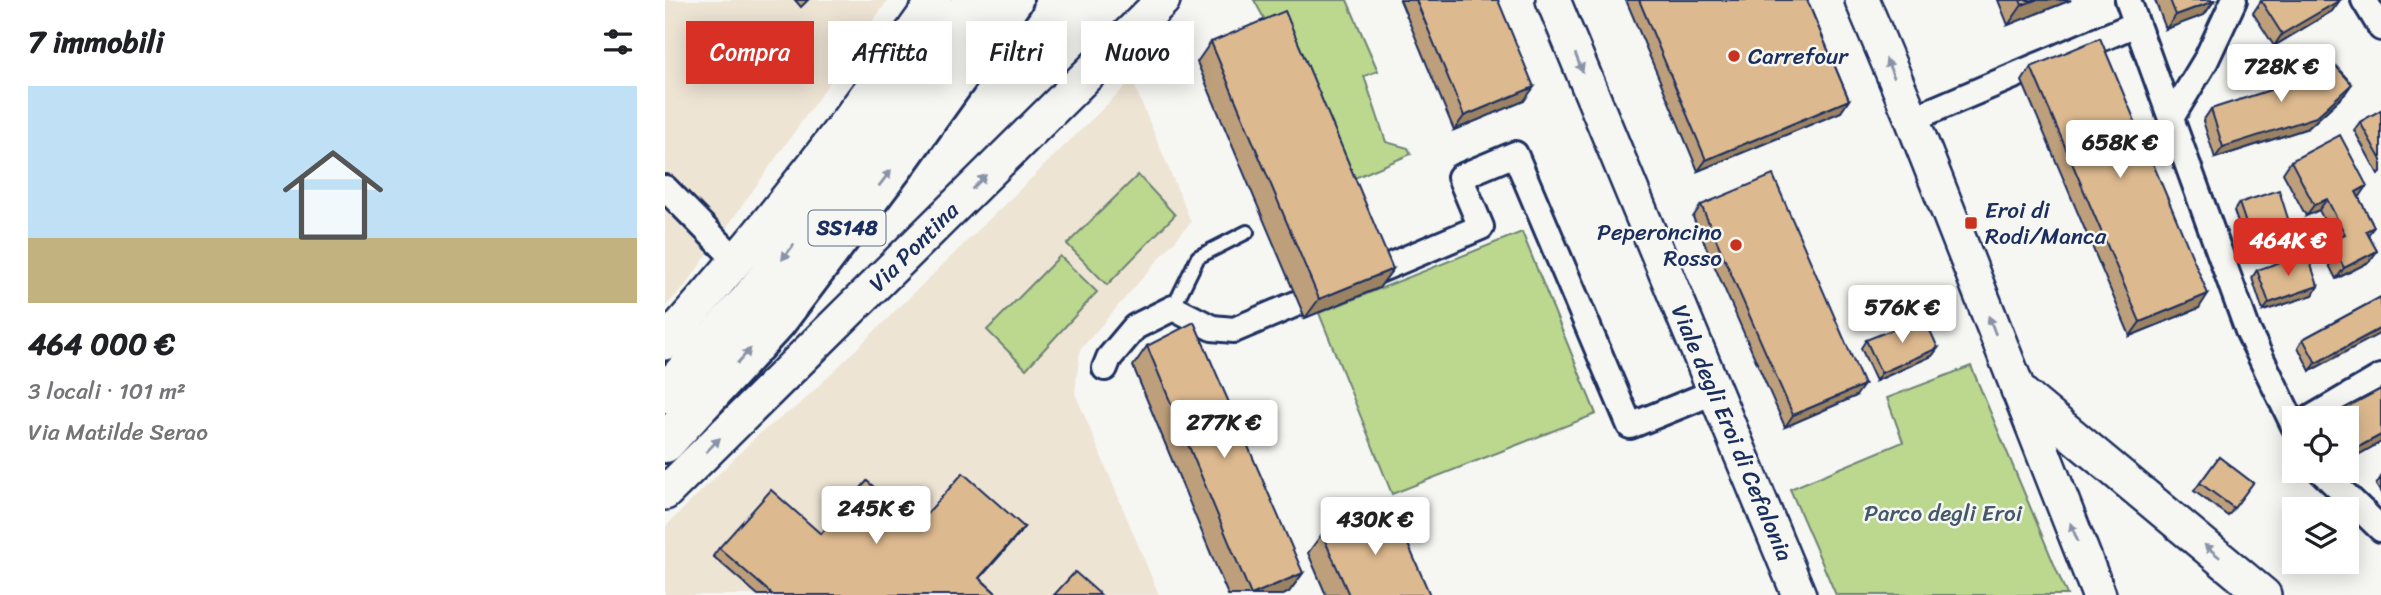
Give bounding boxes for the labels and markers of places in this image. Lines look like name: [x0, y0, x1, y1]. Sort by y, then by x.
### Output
place label: Carrefour: [1748, 36, 1849, 77]
pin: 728K €: [2224, 44, 2338, 104]
marker: Carrefour: [1726, 48, 1742, 64]
pin: 658K €: [2063, 120, 2177, 180]
place label: Eroi di Rodi/Manca: [1985, 190, 2107, 257]
place label: Peperoncino Rosso: [1597, 212, 1722, 279]
marker: Eroi di Rodi/Manca: [1963, 215, 1979, 231]
pin: 464K €: [2231, 218, 2345, 278]
marker: Peperoncino Rosso: [1728, 237, 1744, 253]
pin: 576K €: [1845, 286, 1959, 345]
pin: 277K €: [1167, 400, 1281, 460]
pin: 245K €: [819, 486, 933, 546]
pin: 430K €: [1318, 498, 1432, 557]

